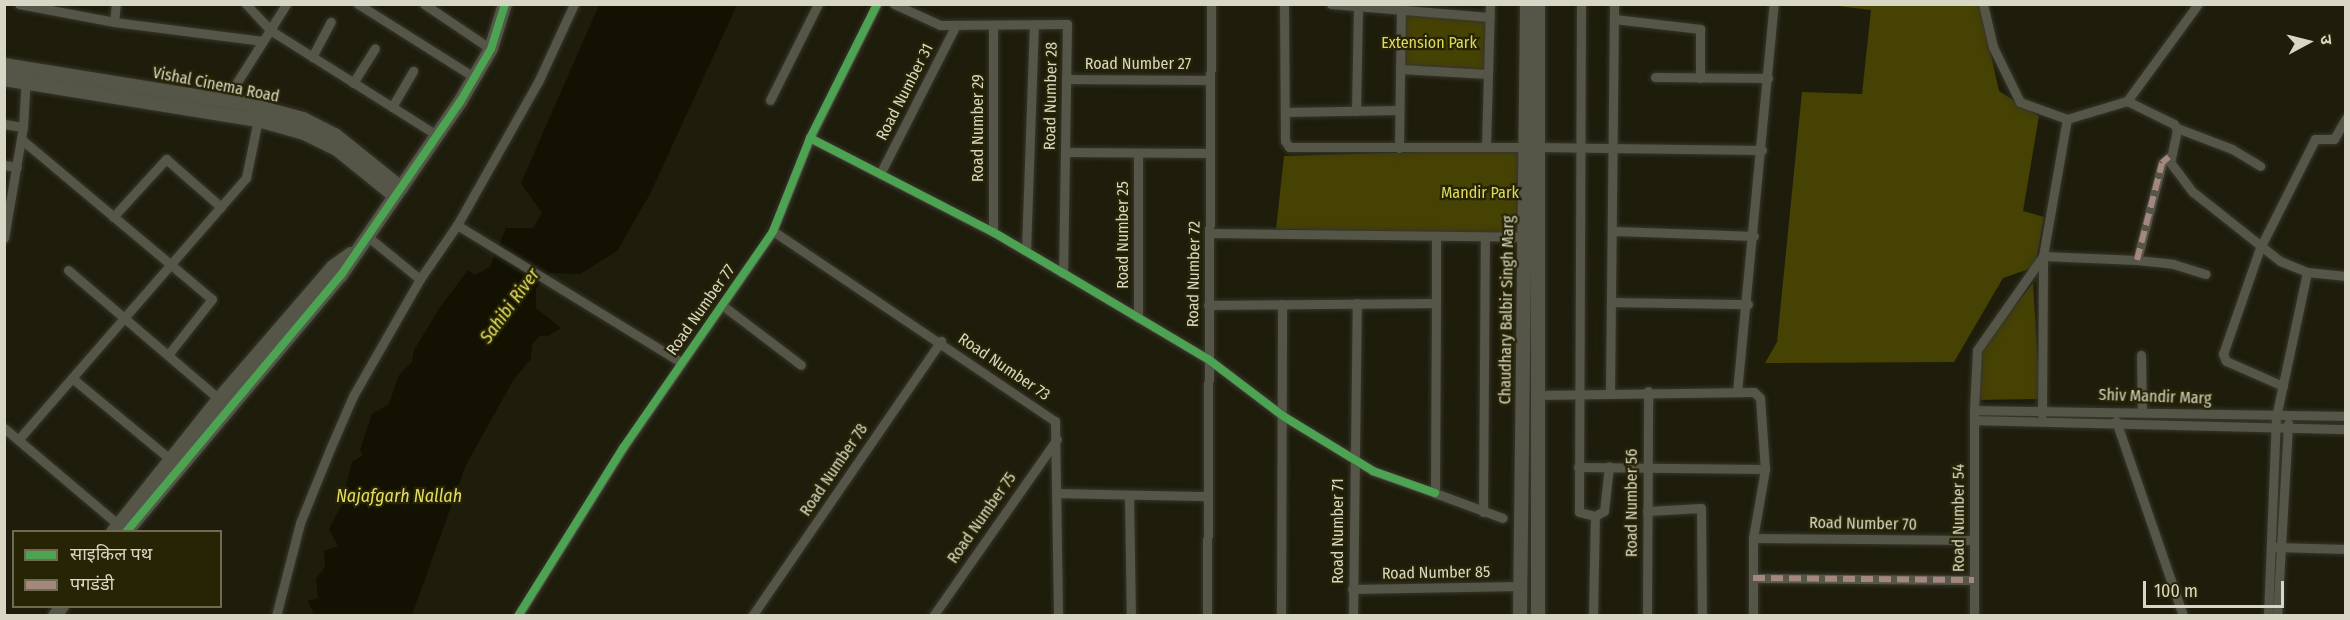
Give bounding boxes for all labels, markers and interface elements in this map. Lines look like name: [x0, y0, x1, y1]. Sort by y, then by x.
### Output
north arrow: [2278, 12, 2338, 72]
park label: Extension Park: [1381, 33, 1477, 53]
text: उ: [2316, 34, 2336, 46]
street label: Road Number 31: [872, 40, 938, 144]
street label: Road Number 28: [1040, 42, 1062, 150]
street label: Road Number 27: [1085, 54, 1191, 74]
street label: Vishal Cinema Road: [151, 63, 281, 107]
street label: Road Number 29: [968, 74, 988, 182]
street label: Road Number 25: [1113, 181, 1133, 289]
park label: Mandir Park: [1441, 183, 1519, 203]
street label: Chaudhary Balbir Singh Marg: [1496, 216, 1518, 404]
street label: Road Number 72: [1183, 221, 1205, 327]
street label: Road Number 77: [663, 261, 739, 359]
water label: Sahibi River: [476, 264, 544, 348]
street label: Road Number 73: [954, 329, 1054, 405]
street label: Shiv Mandir Marg: [2098, 385, 2212, 409]
street label: Road Number 78: [796, 420, 872, 520]
street label: Road Number 56: [1622, 449, 1642, 557]
street label: Road Number 54: [1949, 464, 1969, 572]
street label: Road Number 75: [944, 469, 1020, 567]
street label: Road Number 71: [1328, 478, 1348, 584]
water label: Najafgarh Nallah: [336, 485, 462, 507]
street label: Road Number 70: [1809, 513, 1917, 535]
legend: [12, 530, 222, 608]
text: साइकिल पथ: [70, 543, 152, 565]
street label: Road Number 85: [1382, 562, 1490, 584]
scale bar: [2146, 569, 2287, 607]
text: पगडंडी: [70, 573, 114, 595]
text: 100 m: [2154, 580, 2198, 602]

